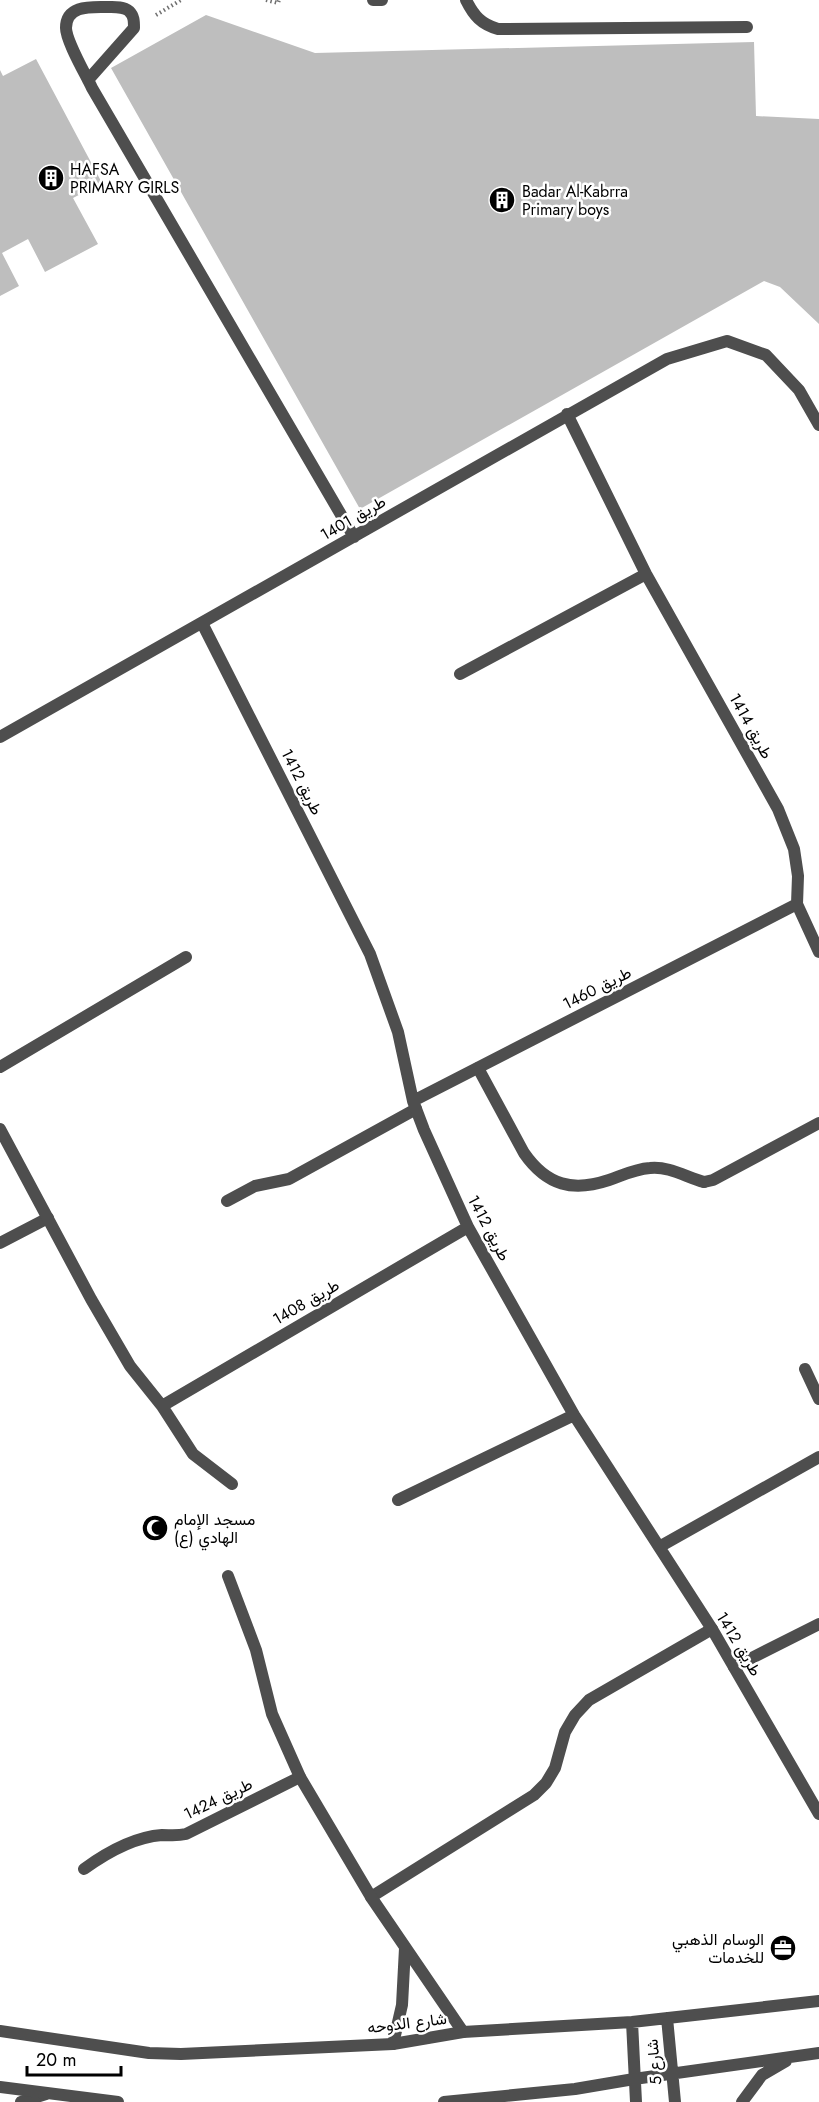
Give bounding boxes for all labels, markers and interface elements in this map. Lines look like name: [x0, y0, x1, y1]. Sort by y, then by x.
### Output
place label: HAFSA PRIMARY GIRLS: [70, 158, 179, 199]
building icon: HAFSA PRIMARY GIRLS: [36, 163, 66, 193]
place label: Badar Al-Kabrra Primary boys: [522, 180, 628, 221]
building icon: Badar Al-Kabrra Primary boys: [487, 185, 517, 215]
street label: طريق 1401: [316, 490, 390, 546]
street label: طريق 1414: [724, 689, 778, 763]
street label: طريق 1412: [276, 745, 328, 819]
street label: طريق 1460: [559, 961, 635, 1015]
street label: طريق 1412: [462, 1191, 516, 1265]
street label: طريق 1408: [268, 1274, 344, 1330]
place label: مسجد الإمام الهادي (ع): [174, 1508, 255, 1551]
mosque icon: مسجد الإمام الهادي (ع): [140, 1513, 170, 1543]
street label: طريق 1412: [711, 1607, 767, 1681]
street label: طريق 1424: [180, 1773, 256, 1825]
place label: الوسام الذهبي للخدمات: [672, 1928, 764, 1969]
office icon: الوسام الذهبي للخدمات: [768, 1933, 798, 1963]
street label: شارع الدوحه: [366, 2007, 448, 2039]
street label: شارع 5: [641, 2038, 667, 2086]
scale bar: [27, 2039, 122, 2077]
text: 20 m: [36, 2047, 76, 2073]

